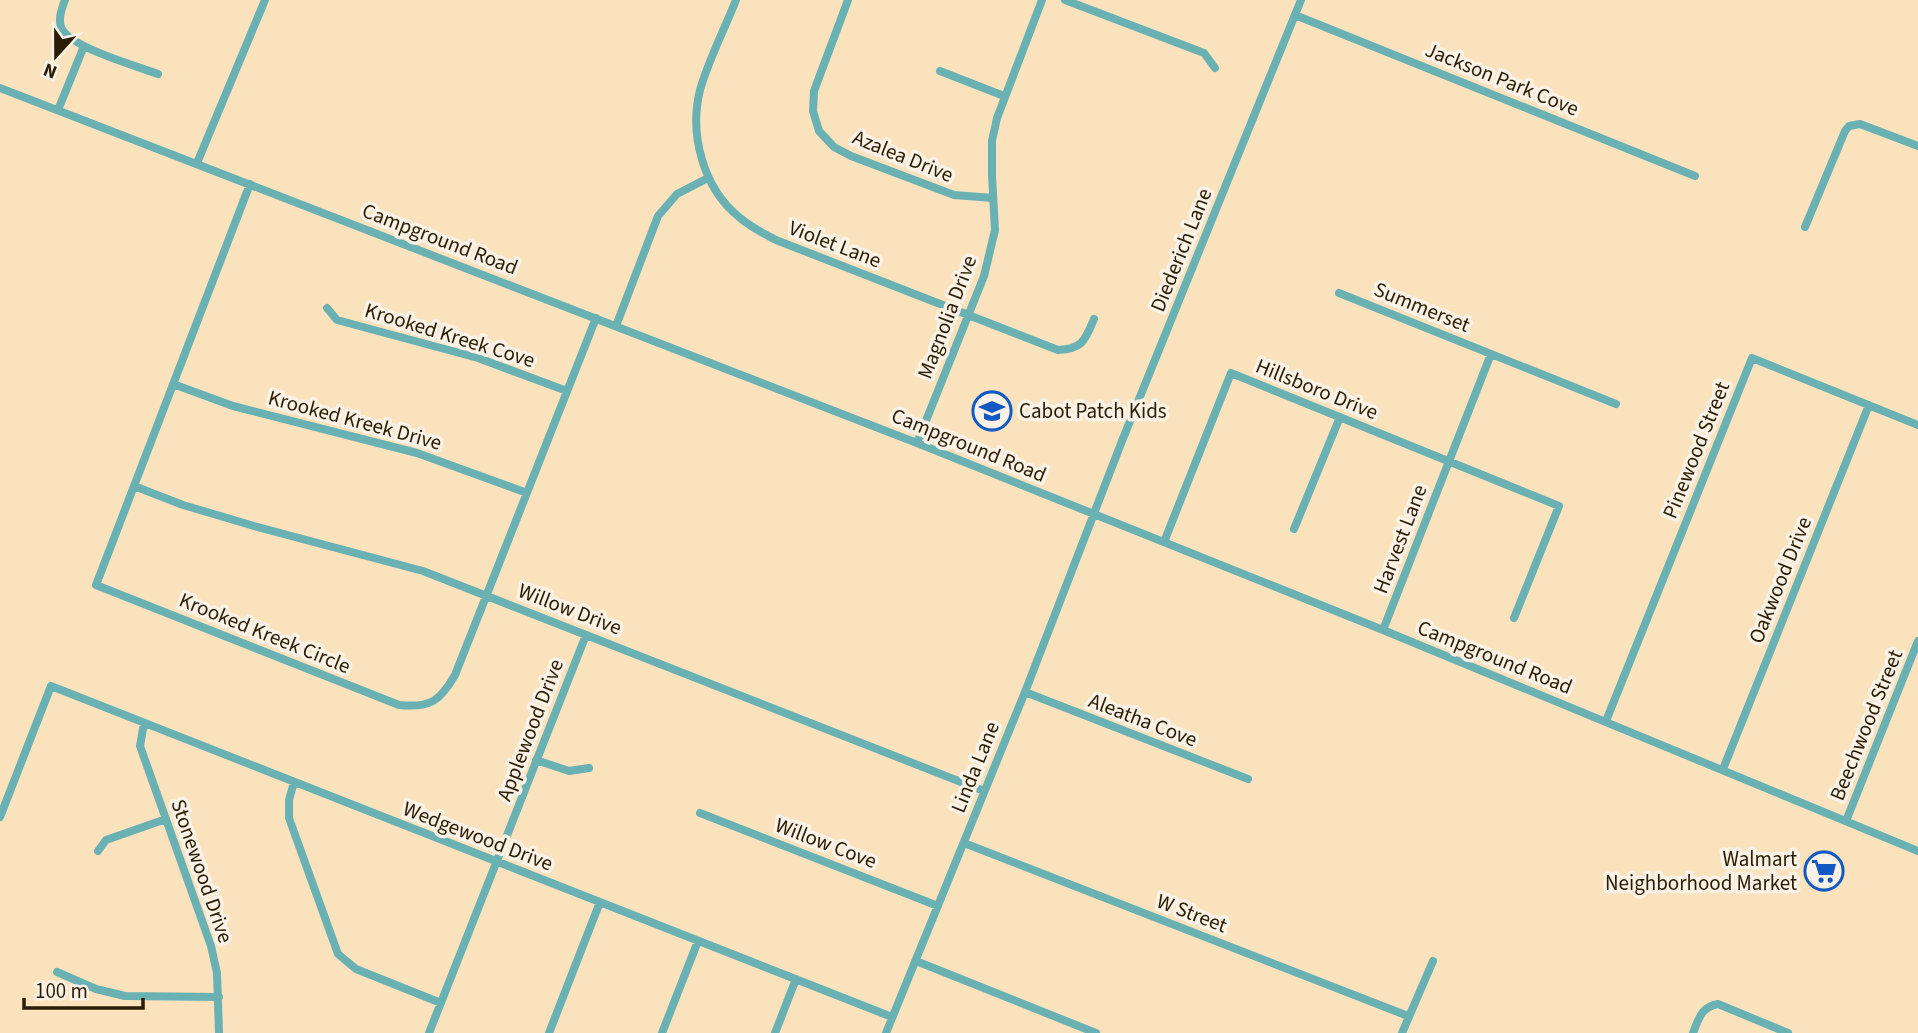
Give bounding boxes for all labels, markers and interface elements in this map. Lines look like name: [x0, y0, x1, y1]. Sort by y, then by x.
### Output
north arrow: [21, 21, 91, 91]
street label: Jackson Park Cove: [1421, 34, 1583, 124]
text: N: [40, 56, 61, 85]
street label: Azalea Drive: [848, 122, 958, 190]
street label: Diederich Lane: [1143, 184, 1219, 316]
street label: Campground Road: [358, 196, 522, 282]
street label: Violet Lane: [784, 213, 886, 275]
street label: Magnolia Drive: [910, 251, 984, 383]
street label: Summerset: [1369, 274, 1475, 340]
street label: Krooked Kreek Cove: [361, 295, 539, 375]
street label: Hillsboro Drive: [1251, 351, 1383, 427]
street label: Pinewood Street: [1655, 377, 1737, 523]
street label: Krooked Kreek Drive: [265, 382, 445, 458]
school or university icon: Cabot Patch Kids: [971, 390, 1013, 432]
place label: Cabot Patch Kids: [1019, 396, 1167, 426]
street label: Campground Road: [887, 400, 1051, 490]
street label: Harvest Lane: [1365, 480, 1435, 598]
street label: Oakwood Drive: [1741, 512, 1819, 648]
street label: Willow Drive: [514, 576, 626, 642]
street label: Krooked Kreek Circle: [175, 585, 355, 681]
street label: Campground Road: [1413, 612, 1577, 702]
street label: Beechwood Street: [1822, 645, 1910, 805]
street label: Applewood Drive: [489, 655, 571, 805]
street label: Aleatha Cove: [1084, 686, 1202, 754]
street label: Linda Lane: [943, 717, 1007, 817]
street label: Wedgewood Drive: [399, 794, 557, 878]
street label: Stonewood Drive: [163, 795, 241, 947]
street label: Willow Cove: [771, 810, 881, 876]
place label: Walmart Neighborhood Market: [1605, 844, 1797, 898]
supermarket icon: Walmart Neighborhood Market: [1803, 850, 1845, 892]
street label: W Street: [1152, 886, 1232, 940]
scale bar: [24, 967, 144, 1011]
text: 100 m: [35, 976, 88, 1006]

